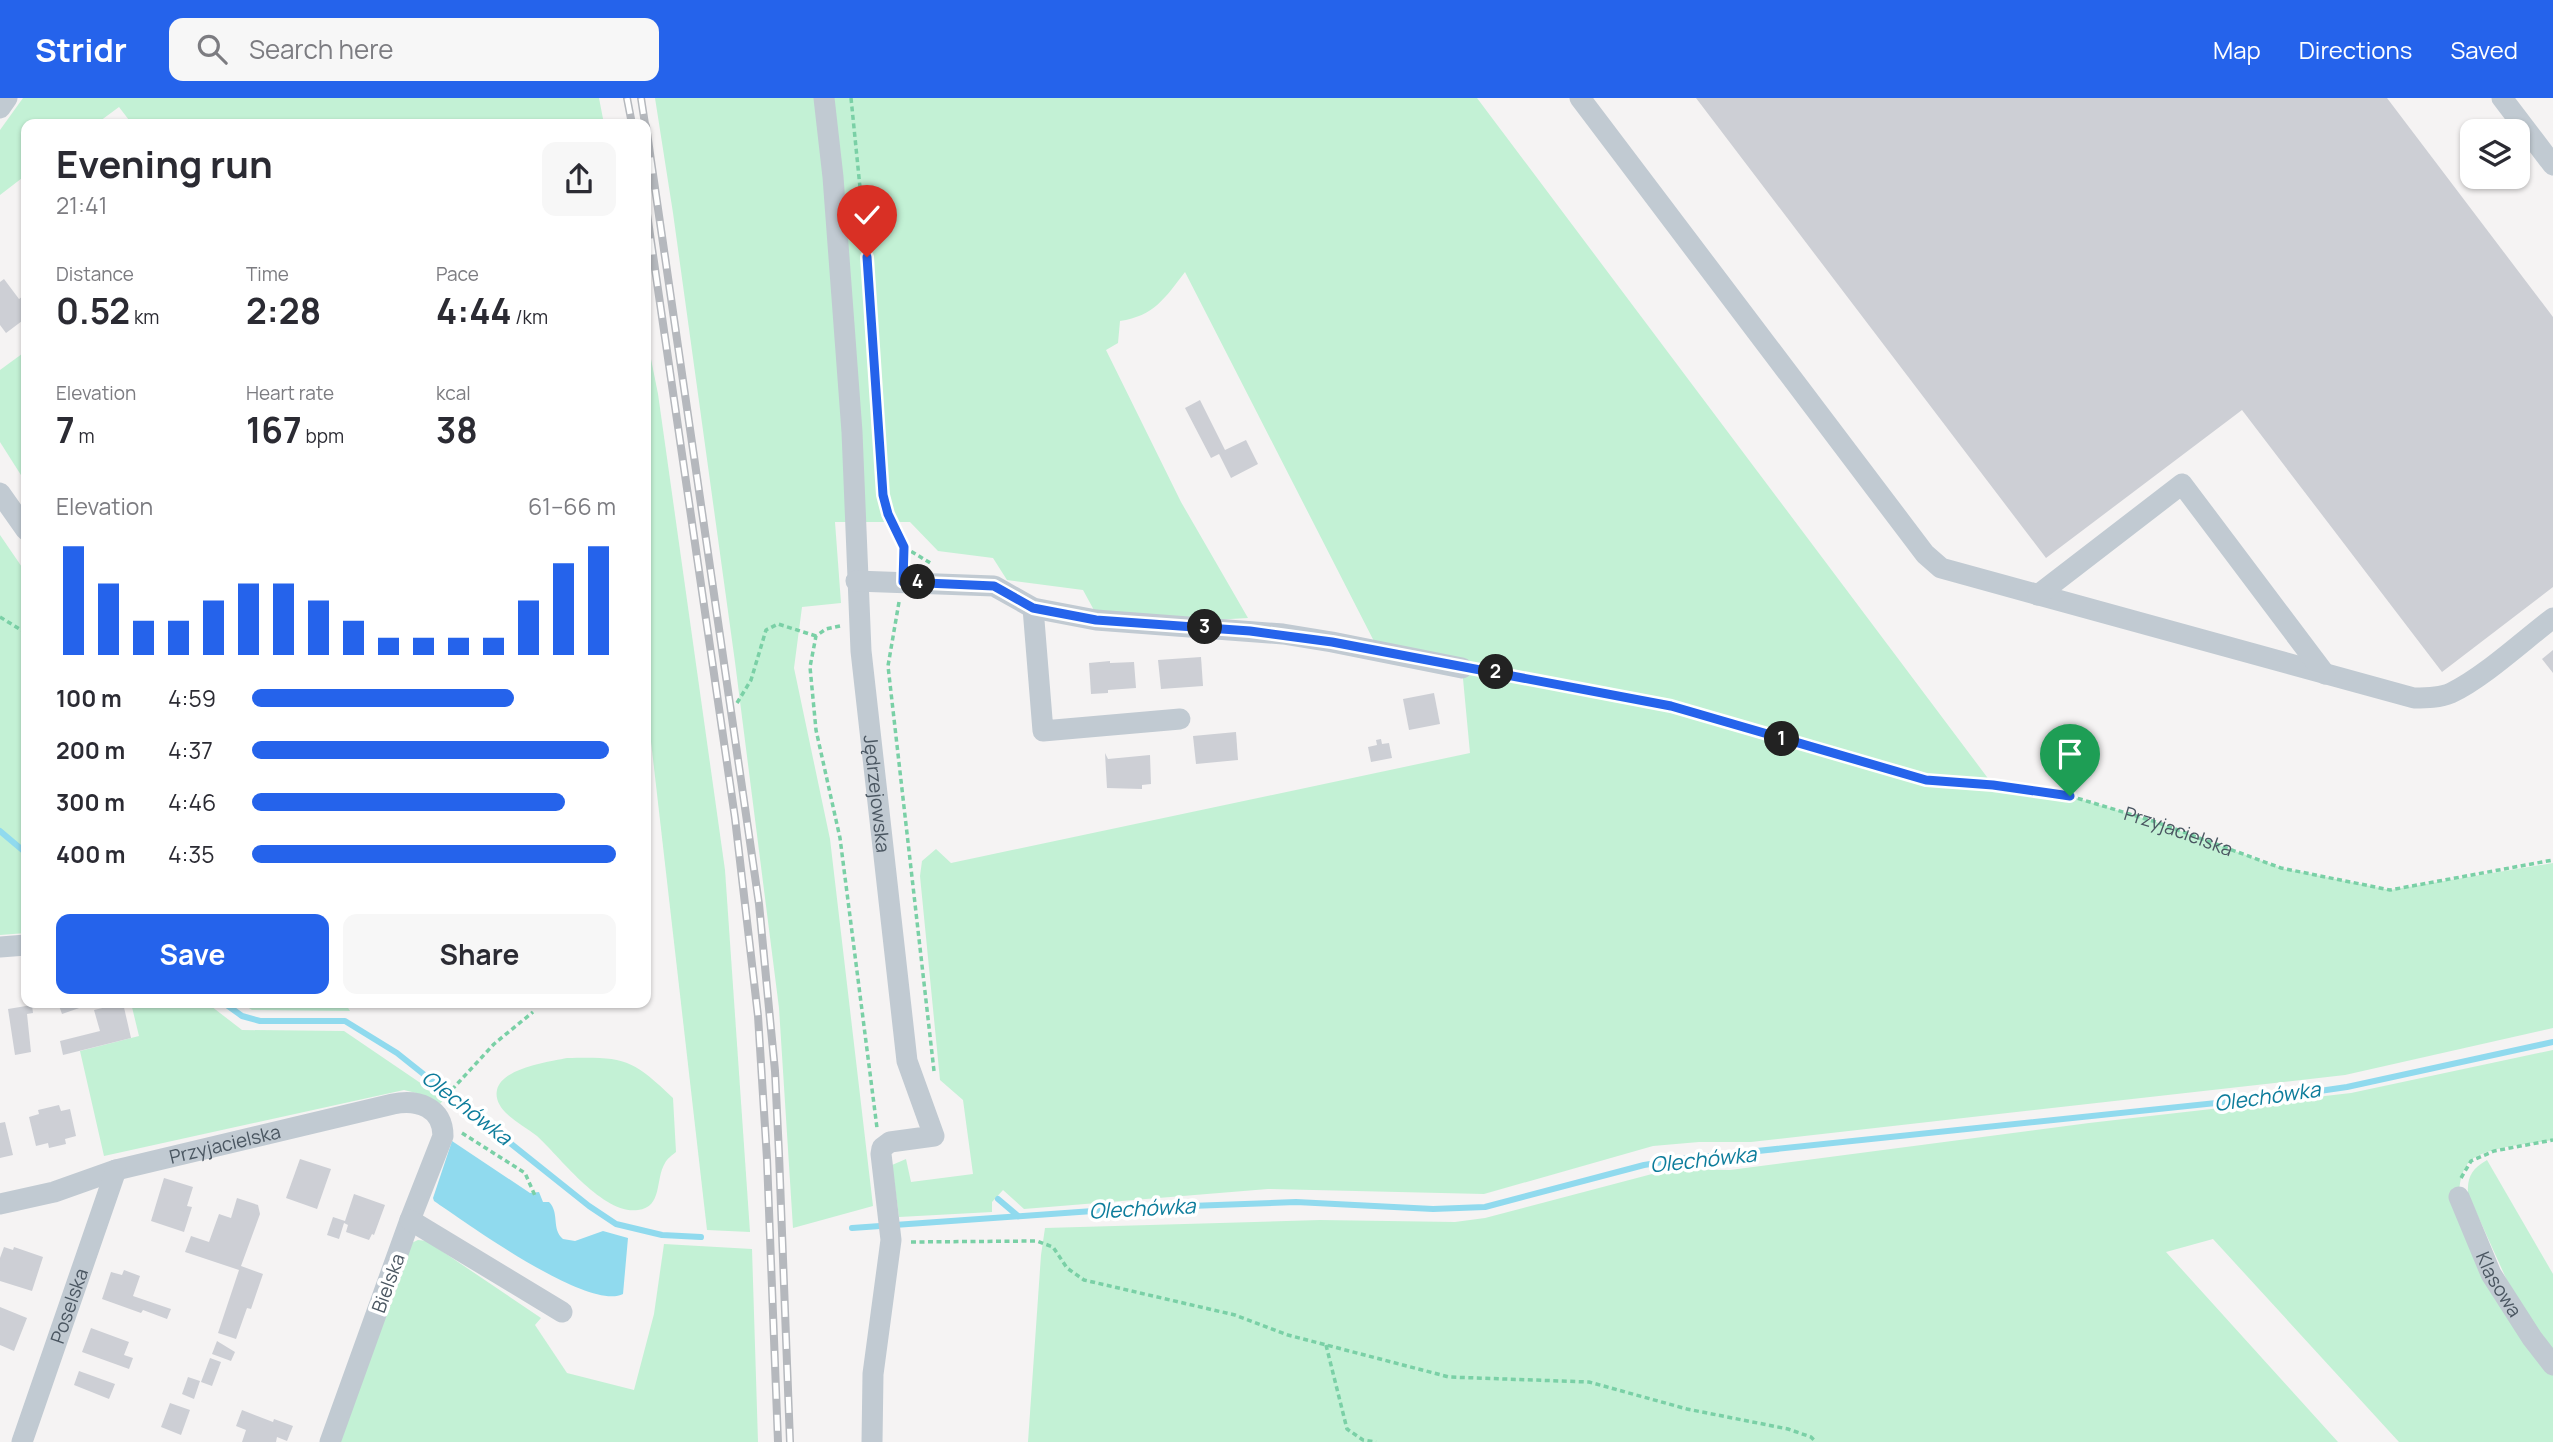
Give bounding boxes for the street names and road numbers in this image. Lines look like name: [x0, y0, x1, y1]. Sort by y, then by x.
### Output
street label: Jędrzejowska: [857, 733, 897, 854]
street label: Przyjacielska: [2121, 800, 2237, 862]
street label: Przyjacielska: [167, 1118, 283, 1170]
street label: Klasowa: [2470, 1248, 2528, 1322]
street label: Bielska: [365, 1250, 411, 1316]
street label: Poselska: [44, 1265, 94, 1347]

